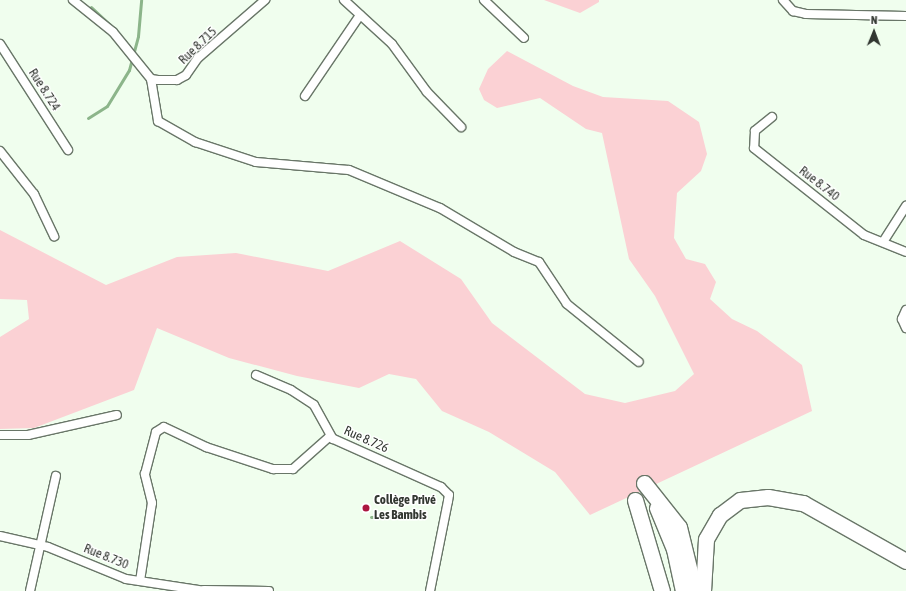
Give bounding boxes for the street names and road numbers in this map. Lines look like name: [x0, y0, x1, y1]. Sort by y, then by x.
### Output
street label: Rue 8.715: [176, 24, 220, 68]
street label: Rue 8.724: [25, 66, 63, 114]
street label: Rue 8.740: [796, 163, 842, 205]
street label: Rue 8.726: [341, 423, 391, 457]
street label: Rue 8.730: [81, 541, 131, 573]

